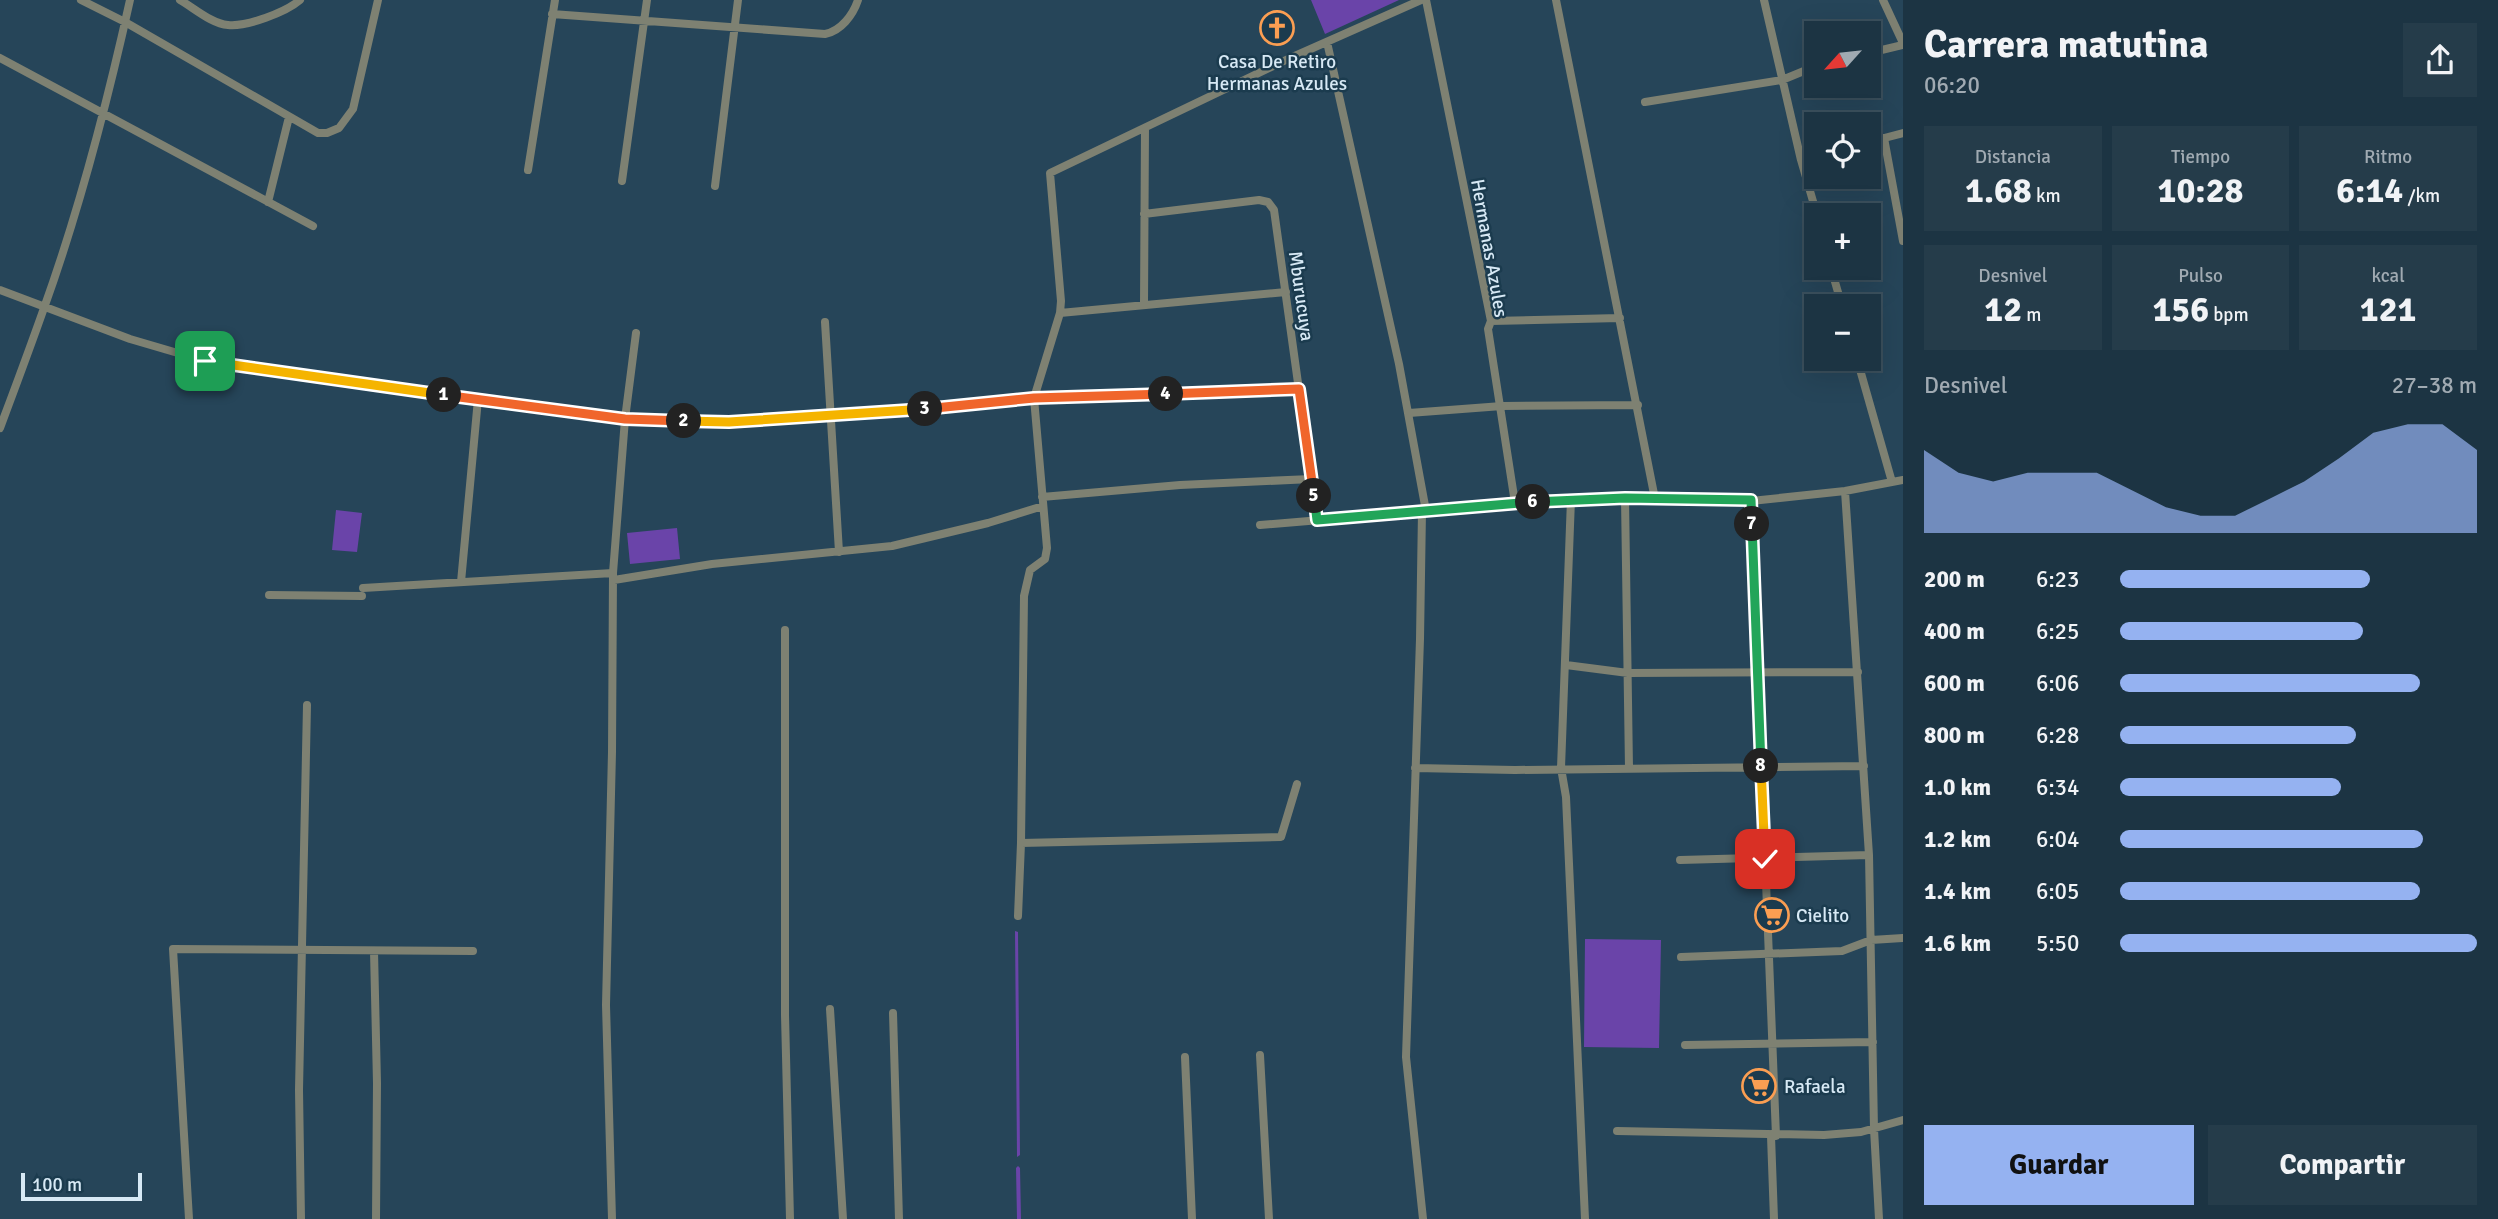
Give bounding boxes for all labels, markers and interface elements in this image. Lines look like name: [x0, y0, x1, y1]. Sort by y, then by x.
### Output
church icon: Casa De Retiro Hermanas Azules: [1258, 9, 1296, 47]
north arrow: [1804, 21, 1881, 98]
map controls: [1804, 21, 1881, 371]
text: Carrera matutina: [1924, 21, 2209, 68]
button: share: [2403, 23, 2477, 97]
place label: Casa De Retiro Hermanas Azules: [1207, 50, 1347, 96]
text: 06:20: [1924, 71, 1980, 100]
button: locate: [1804, 112, 1881, 189]
text: Distancia: [1975, 145, 2051, 169]
text: Tiempo: [2171, 145, 2230, 169]
text: Ritmo: [2364, 145, 2412, 169]
text: 1.68: [1965, 169, 2032, 212]
text: 10:28: [2158, 169, 2243, 212]
text: 6:14: [2336, 169, 2403, 212]
street label: Hermanas Azules: [1465, 177, 1513, 319]
text: km: [2032, 184, 2061, 208]
text: /km: [2403, 184, 2440, 208]
button: +: [1804, 203, 1881, 280]
street label: Mburucuya: [1283, 250, 1319, 343]
text: Desnivel: [1978, 264, 2047, 288]
text: Pulso: [2178, 264, 2223, 288]
text: kcal: [2372, 264, 2405, 288]
text: 12: [1984, 288, 2022, 331]
text: 156: [2152, 288, 2209, 331]
text: 121: [2360, 288, 2417, 331]
button: −: [1804, 294, 1881, 371]
text: m: [2022, 303, 2041, 327]
text: bpm: [2209, 303, 2249, 327]
pin: [175, 331, 235, 391]
icon: arrive: [186, 342, 224, 380]
text: Desnivel: [1924, 371, 2007, 400]
text: 27–38 m: [2392, 371, 2477, 400]
pin: 4: [1148, 376, 1184, 412]
pin: 1: [426, 378, 462, 412]
text: 4: [1160, 381, 1171, 405]
text: 1: [438, 382, 449, 406]
pin: 3: [908, 392, 942, 426]
text: 3: [919, 396, 930, 420]
pin: 2: [666, 404, 702, 438]
text: 2: [678, 408, 689, 432]
pin: 5: [1296, 478, 1332, 514]
text: 5: [1308, 483, 1319, 507]
pin: 6: [1516, 484, 1550, 520]
text: 6: [1527, 489, 1538, 513]
pin: 7: [1734, 506, 1770, 542]
text: 7: [1746, 511, 1757, 535]
text: 200 m: [1924, 565, 1985, 594]
text: 6:23: [2036, 565, 2079, 594]
text: 400 m: [1924, 617, 1985, 646]
text: 6:25: [2036, 617, 2079, 646]
text: 600 m: [1924, 669, 1985, 698]
text: 6:06: [2036, 669, 2079, 698]
text: 800 m: [1924, 721, 1985, 750]
text: 6:28: [2036, 721, 2079, 750]
pin: 8: [1744, 748, 1778, 784]
text: 8: [1755, 753, 1766, 777]
text: 1.0 km: [1924, 773, 1991, 802]
text: 6:34: [2036, 773, 2079, 802]
text: 1.2 km: [1924, 825, 1991, 854]
text: 6:04: [2036, 825, 2079, 854]
pin: [1735, 829, 1795, 889]
icon: check: [1746, 840, 1784, 878]
text: 1.4 km: [1924, 877, 1991, 906]
text: 6:05: [2036, 877, 2079, 906]
supermarket icon: Cielito: [1753, 896, 1791, 934]
place label: Cielito: [1796, 904, 1849, 928]
text: 1.6 km: [1924, 929, 1991, 958]
text: 5:50: [2036, 929, 2079, 958]
supermarket icon: Rafaela: [1740, 1067, 1778, 1105]
place label: Rafaela: [1784, 1075, 1846, 1099]
button: Guardar: [1924, 1125, 2194, 1205]
button: Compartir: [2208, 1125, 2477, 1205]
scale bar: [21, 1170, 142, 1202]
text: 100 m: [32, 1173, 82, 1197]

